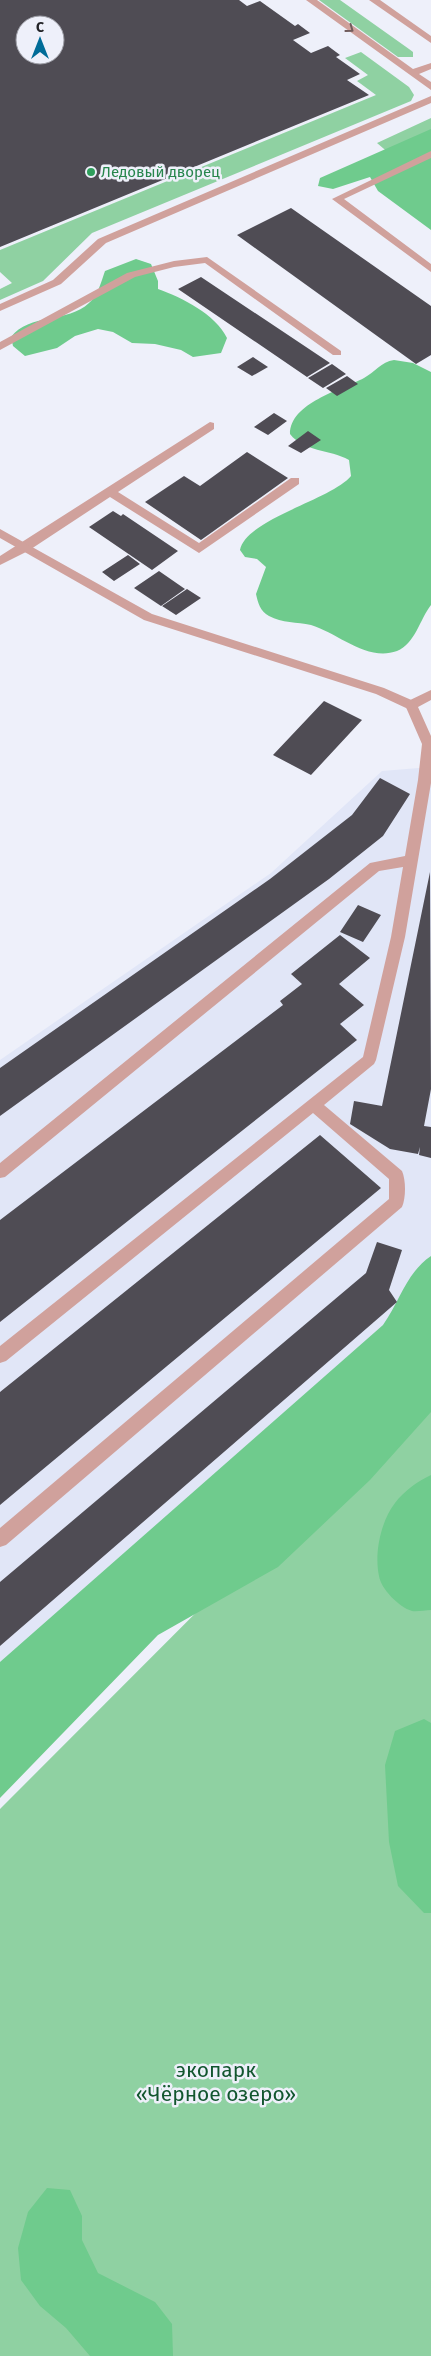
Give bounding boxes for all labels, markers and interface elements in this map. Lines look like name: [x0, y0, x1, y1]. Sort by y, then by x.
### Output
north arrow: [15, 15, 65, 65]
text: С: [36, 19, 44, 36]
one-way arrow: [344, 23, 353, 31]
place label: Ледовый дворец: [101, 163, 220, 181]
marker: Ледовый дворец: [85, 166, 97, 178]
park label: экопарк «Чёрное озеро»: [136, 2057, 296, 2107]

